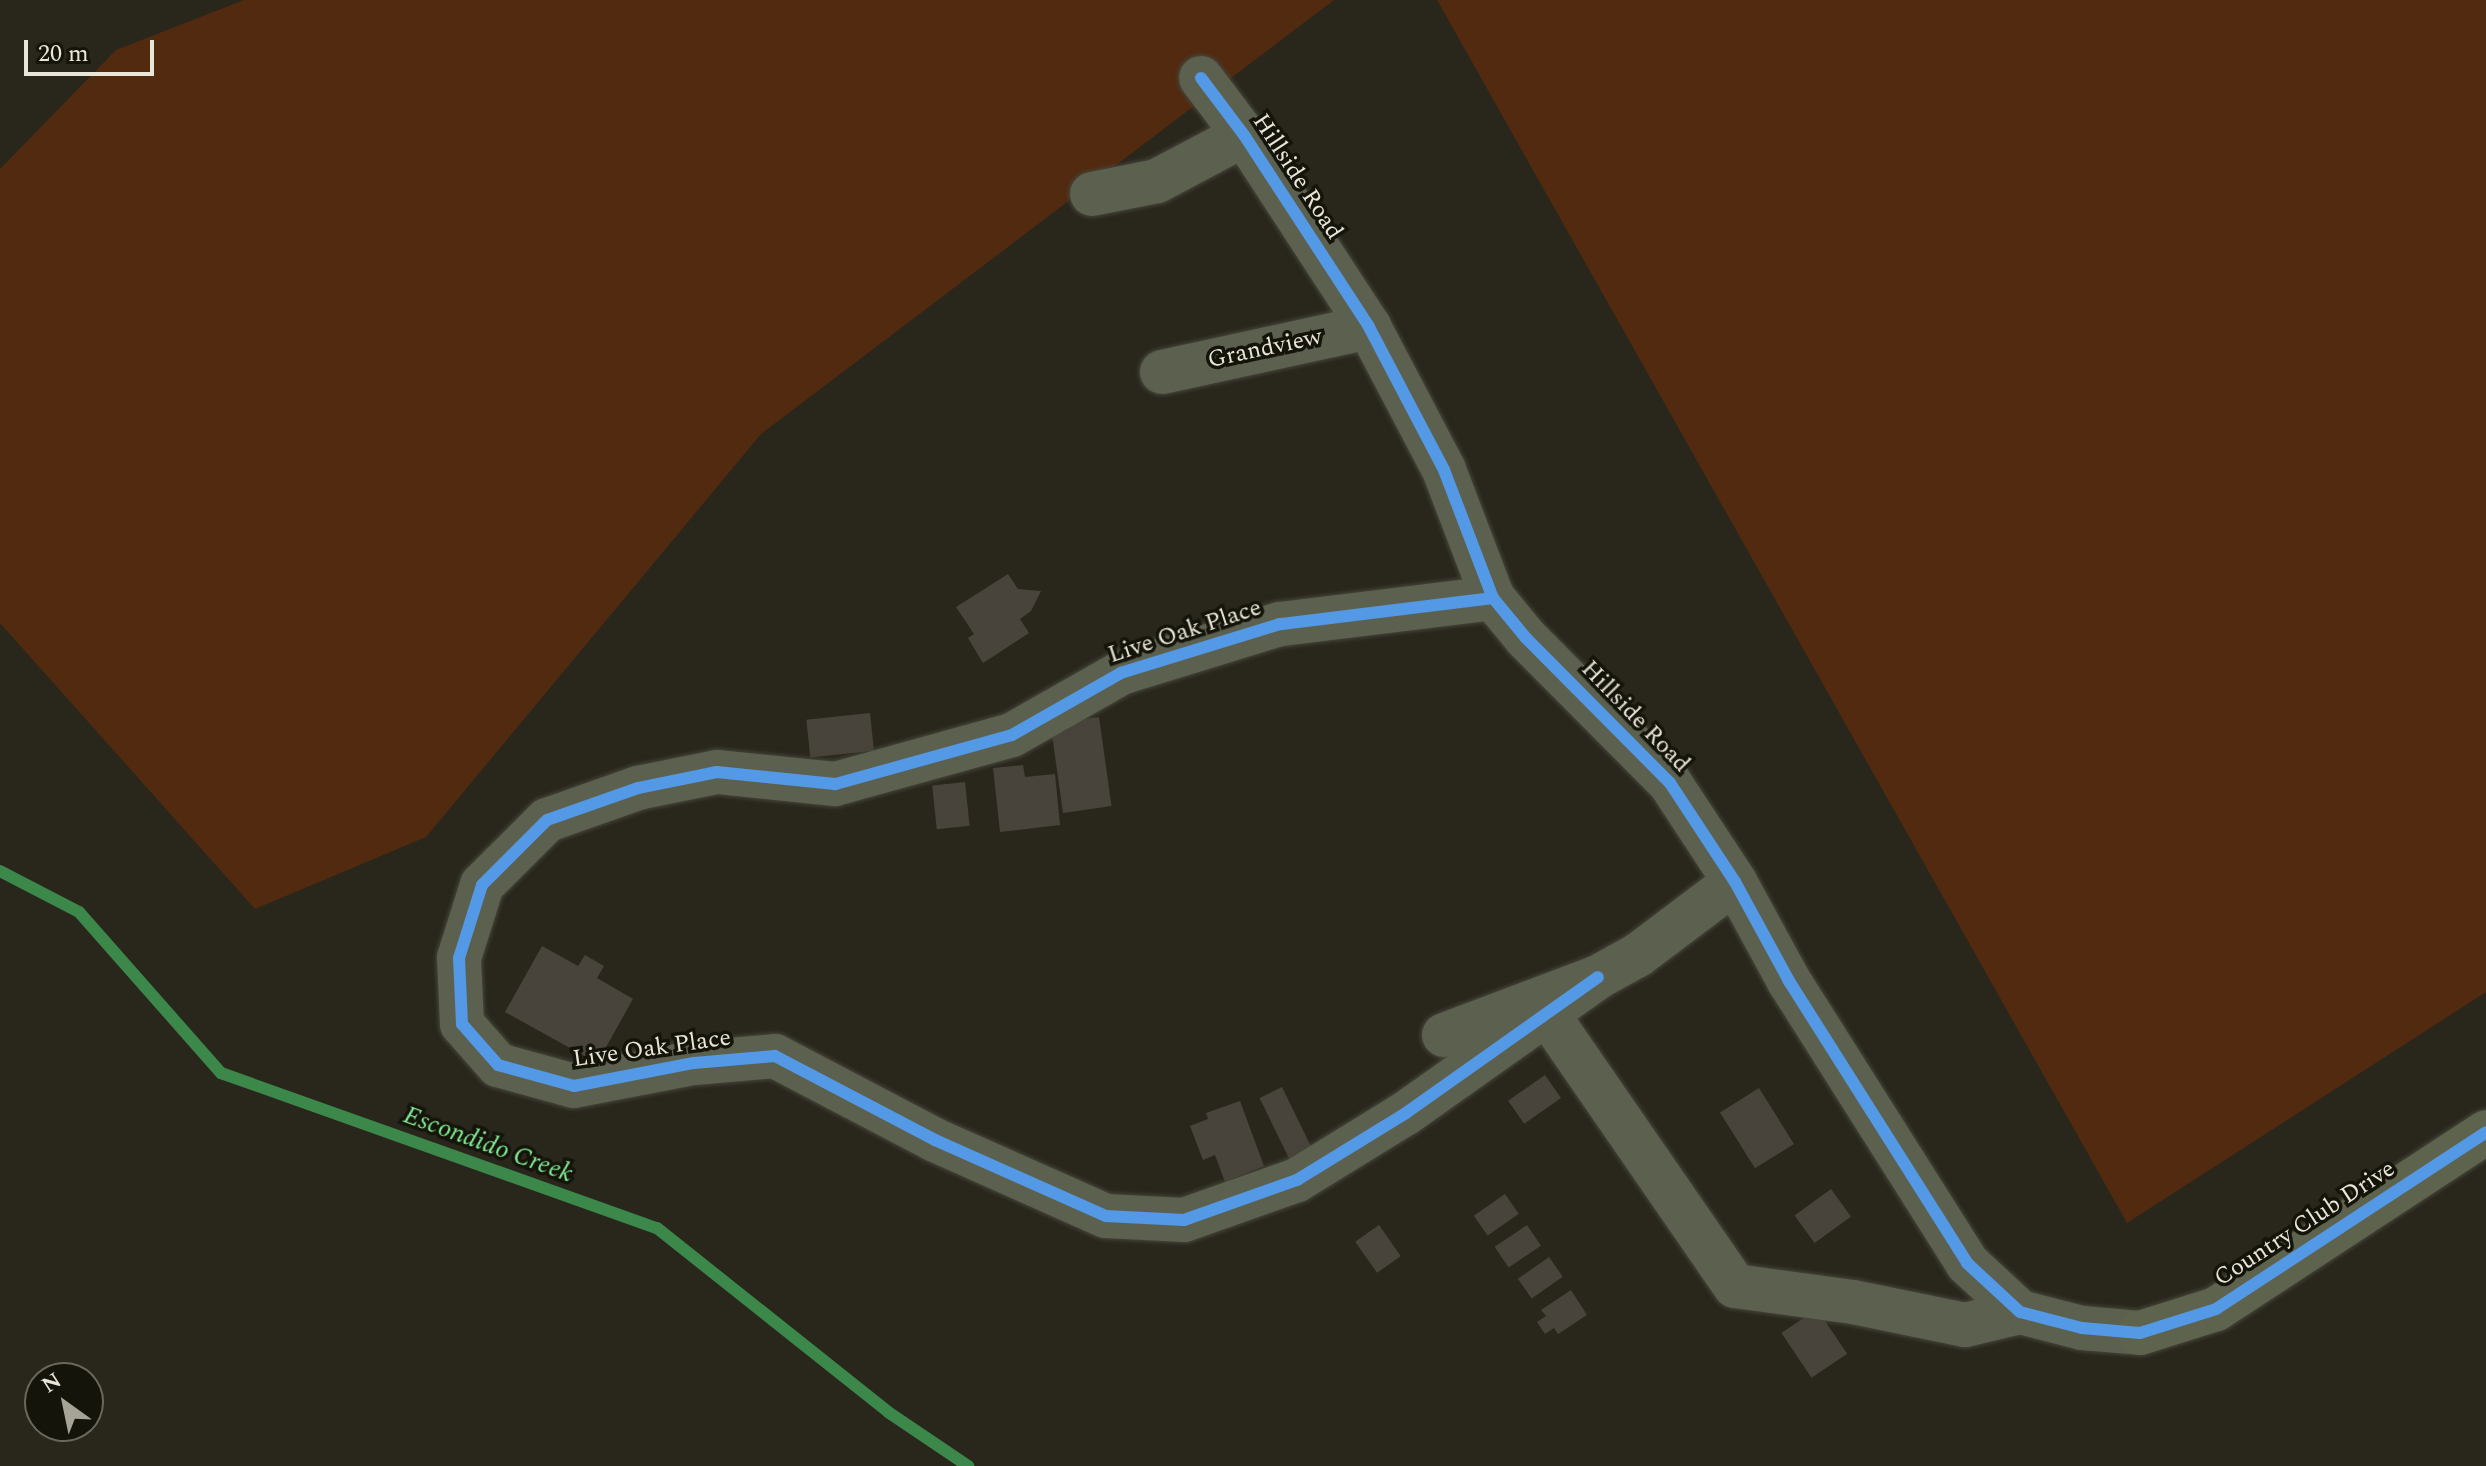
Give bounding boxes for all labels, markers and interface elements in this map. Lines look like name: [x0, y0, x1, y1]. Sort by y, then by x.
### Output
scale bar: [28, 24, 158, 74]
text: 20 m: [38, 36, 89, 72]
street label: Hillside Road: [1246, 109, 1348, 245]
street label: Grandview: [1205, 323, 1325, 375]
street label: Live Oak Place: [1105, 594, 1265, 670]
street label: Hillside Road: [1575, 655, 1695, 779]
street label: Live Oak Place: [571, 1024, 733, 1074]
water label: Escondido Creek: [399, 1100, 577, 1190]
street label: Country Club Drive: [2209, 1155, 2401, 1293]
north arrow: [24, 1362, 104, 1442]
text: N: [35, 1364, 68, 1402]

